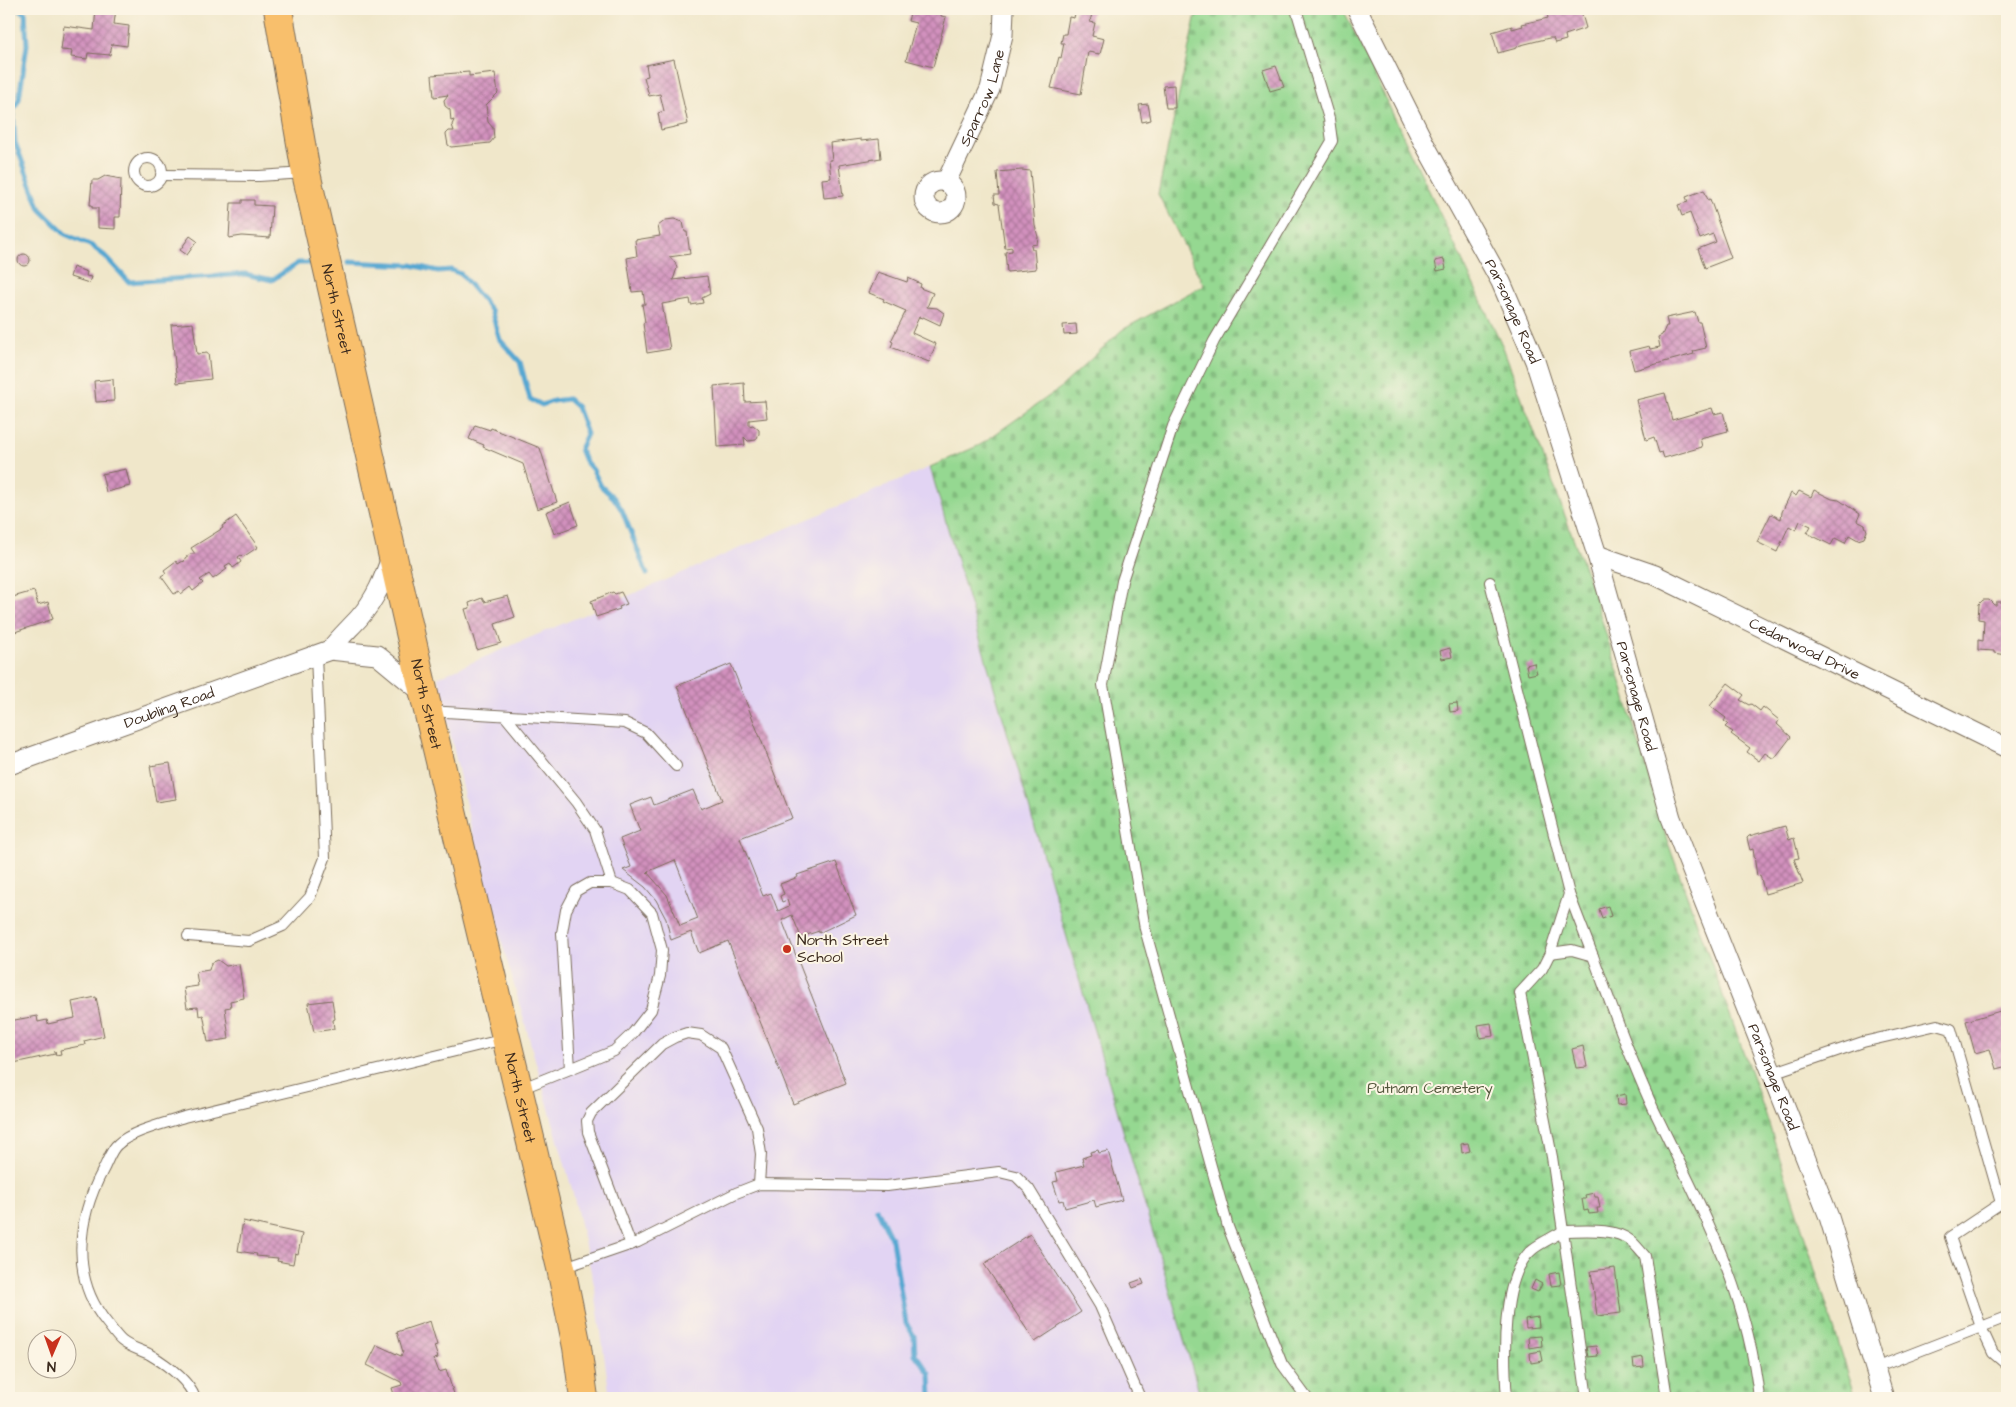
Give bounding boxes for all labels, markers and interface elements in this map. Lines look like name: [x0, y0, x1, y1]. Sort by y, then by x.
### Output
street label: Sparrow Lane: [954, 47, 1010, 150]
street label: Parsonage Road: [1480, 255, 1545, 367]
street label: North Street: [316, 262, 357, 356]
street label: Cedarwood Drive: [1745, 612, 1864, 685]
street label: Parsonage Road: [1611, 639, 1662, 754]
street label: North Street: [406, 657, 447, 751]
street label: Doubling Road: [121, 682, 217, 734]
place label: North Street School: [797, 930, 889, 968]
marker: North Street School: [781, 943, 793, 955]
street label: Parsonage Road: [1743, 1020, 1804, 1133]
street label: North Street: [500, 1051, 541, 1145]
park label: Putnam Cemetery: [1367, 1078, 1493, 1100]
north arrow: [28, 1330, 78, 1380]
text: N: [47, 1356, 56, 1376]

